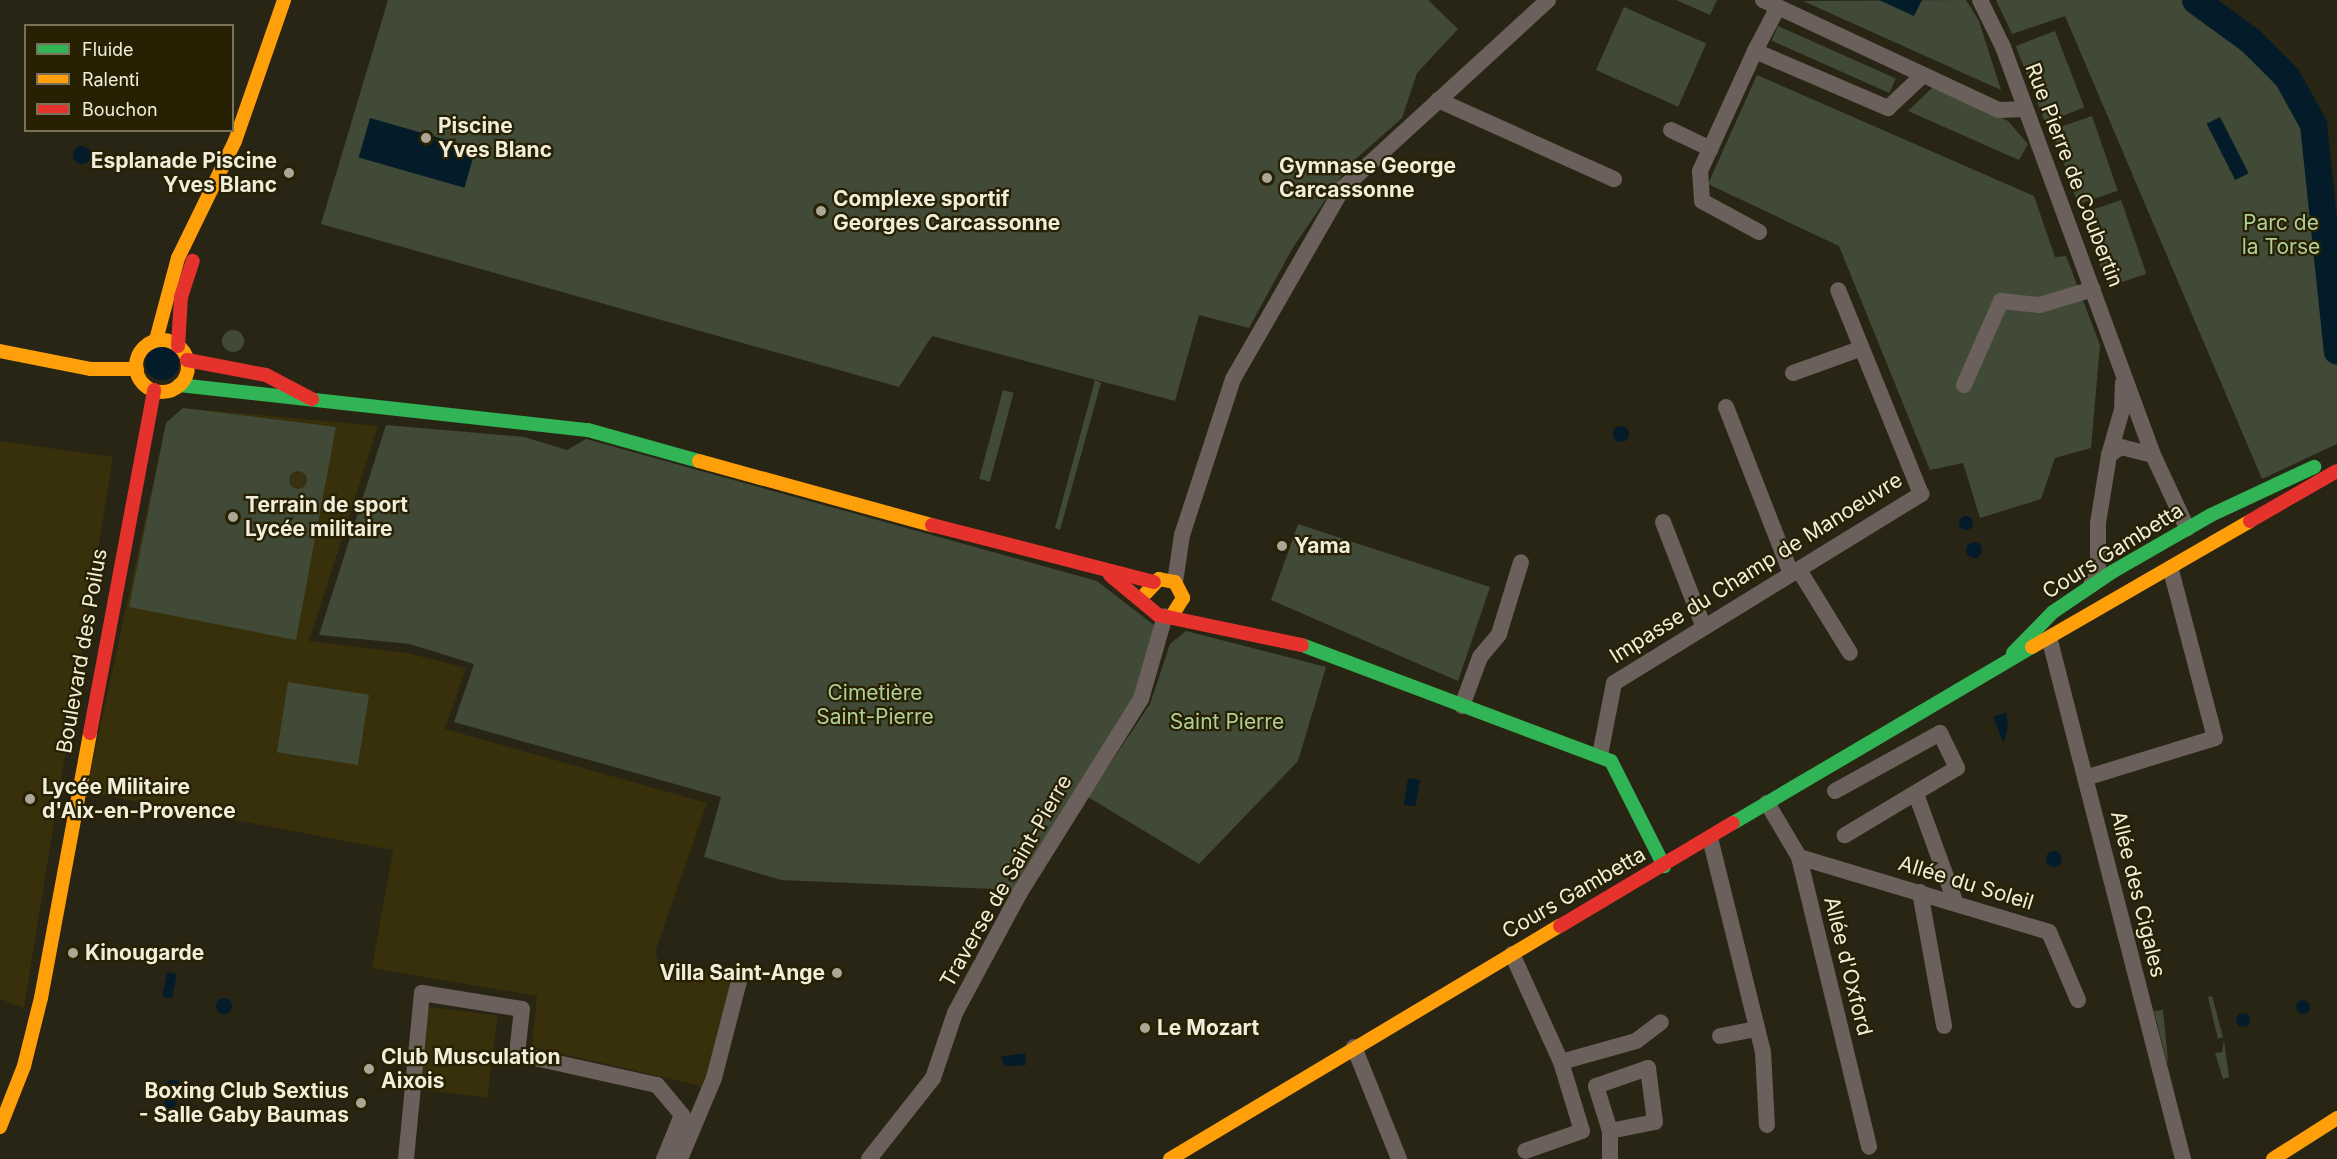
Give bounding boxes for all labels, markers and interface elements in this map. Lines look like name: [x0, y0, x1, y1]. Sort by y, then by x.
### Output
legend: [24, 24, 234, 132]
text: Fluide: [82, 39, 134, 60]
street label: Rue Pierre de Coubertin: [2020, 59, 2128, 291]
text: Ralenti: [82, 69, 139, 90]
text: Bouchon: [82, 99, 158, 120]
place label: Piscine Yves Blanc: [438, 113, 552, 163]
marker: Piscine Yves Blanc: [419, 131, 433, 145]
place label: Esplanade Piscine Yves Blanc: [91, 148, 277, 198]
place label: Gymnase George Carcassonne: [1279, 153, 1456, 203]
marker: Esplanade Piscine Yves Blanc: [282, 166, 296, 180]
marker: Gymnase George Carcassonne: [1260, 171, 1274, 185]
place label: Complexe sportif Georges Carcassonne: [833, 186, 1060, 236]
marker: Complexe sportif Georges Carcassonne: [814, 204, 828, 218]
park label: Parc de la Torse: [2242, 210, 2320, 260]
street label: Impasse du Champ de Manoeuvre: [1605, 467, 1907, 669]
place label: Terrain de sport Lycée militaire: [245, 492, 408, 542]
street label: Cours Gambetta: [2038, 498, 2188, 604]
marker: Terrain de sport Lycée militaire: [226, 510, 240, 524]
place label: Yama: [1294, 533, 1351, 559]
marker: Yama: [1275, 539, 1289, 553]
street label: Boulevard des Poilus: [52, 547, 112, 755]
park label: Cimetière Saint-Pierre: [816, 680, 934, 730]
park label: Saint Pierre: [1170, 709, 1284, 735]
street label: Traverse de Saint-Pierre: [935, 770, 1077, 992]
place label: Lycée Militaire d'Aix-en-Provence: [42, 774, 236, 824]
marker: Lycée Militaire d'Aix-en-Provence: [23, 792, 37, 806]
street label: Allée des Cigales: [2105, 808, 2171, 980]
street label: Cours Gambetta: [1498, 842, 1650, 944]
street label: Allée du Soleil: [1895, 851, 2037, 915]
street label: Allée d'Oxford: [1819, 894, 1877, 1038]
place label: Kinougarde: [85, 940, 204, 966]
marker: Kinougarde: [66, 946, 80, 960]
place label: Villa Saint-Ange: [659, 960, 825, 986]
marker: Villa Saint-Ange: [830, 966, 844, 980]
place label: Le Mozart: [1157, 1015, 1259, 1041]
marker: Le Mozart: [1138, 1021, 1152, 1035]
place label: Club Musculation Aixois: [381, 1044, 561, 1094]
marker: Club Musculation Aixois: [362, 1062, 376, 1076]
place label: Boxing Club Sextius - Salle Gaby Baumas: [139, 1078, 349, 1128]
marker: Boxing Club Sextius - Salle Gaby Baumas: [354, 1096, 368, 1110]

